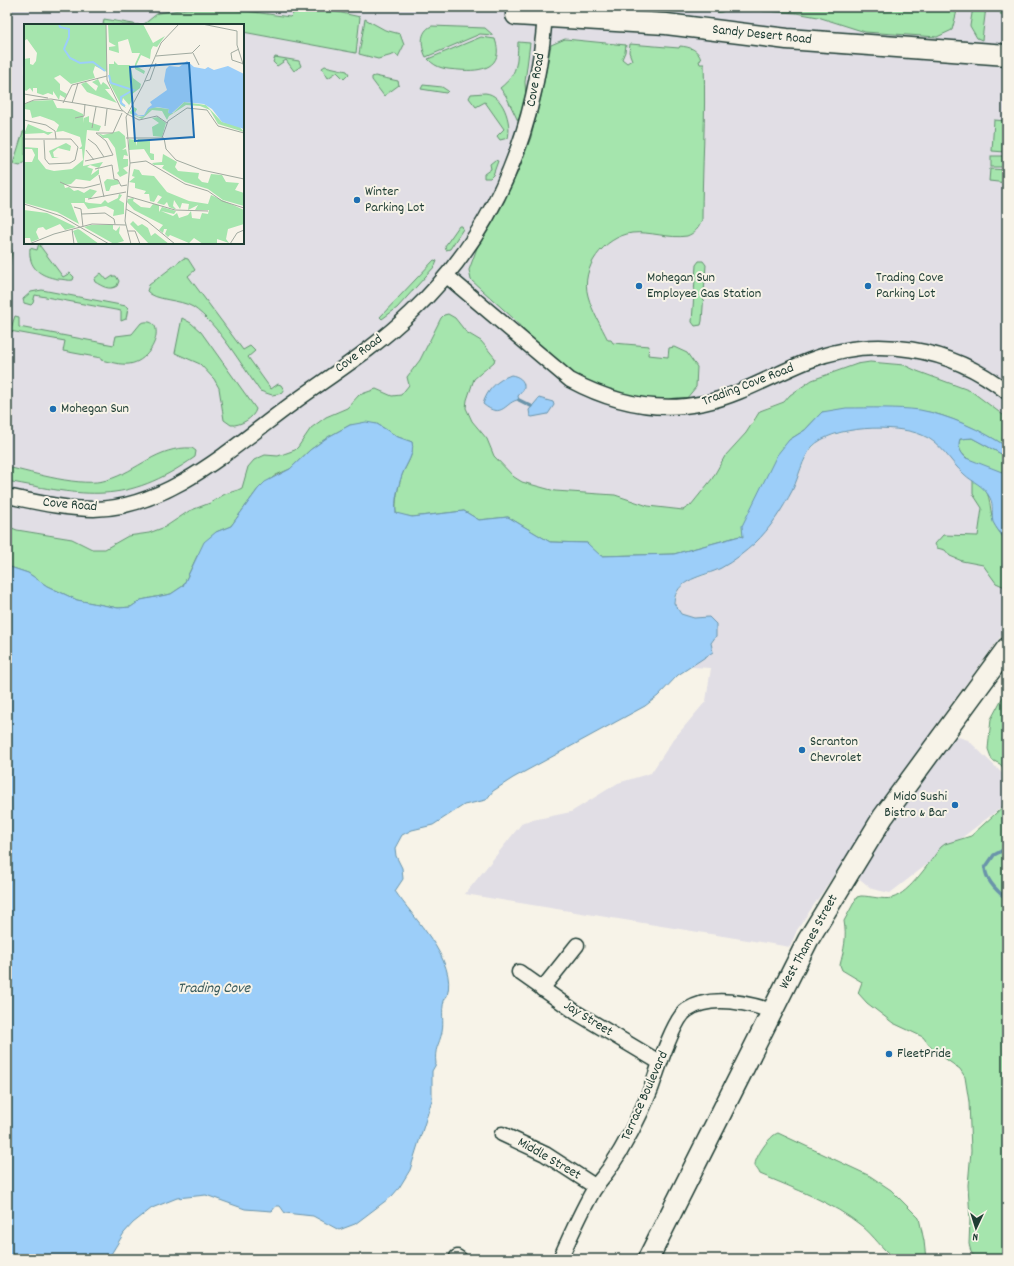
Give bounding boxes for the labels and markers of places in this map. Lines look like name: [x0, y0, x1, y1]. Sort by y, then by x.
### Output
place label: Winter Parking Lot: [365, 182, 424, 218]
marker: Winter Parking Lot: [352, 195, 362, 205]
place label: Mohegan Sun Employee Gas Station: [647, 268, 761, 304]
place label: Trading Cove Parking Lot: [876, 268, 943, 304]
marker: Mohegan Sun Employee Gas Station: [634, 281, 644, 291]
marker: Trading Cove Parking Lot: [863, 281, 873, 291]
place label: Mohegan Sun: [61, 399, 129, 419]
marker: Mohegan Sun: [48, 404, 58, 414]
place label: Scranton Chevrolet: [810, 732, 861, 768]
marker: Scranton Chevrolet: [797, 745, 807, 755]
place label: Mido Sushi Bistro & Bar: [884, 787, 948, 823]
marker: Mido Sushi Bistro & Bar: [950, 800, 960, 810]
place label: FleetPride: [897, 1044, 951, 1064]
marker: FleetPride: [884, 1049, 894, 1059]

